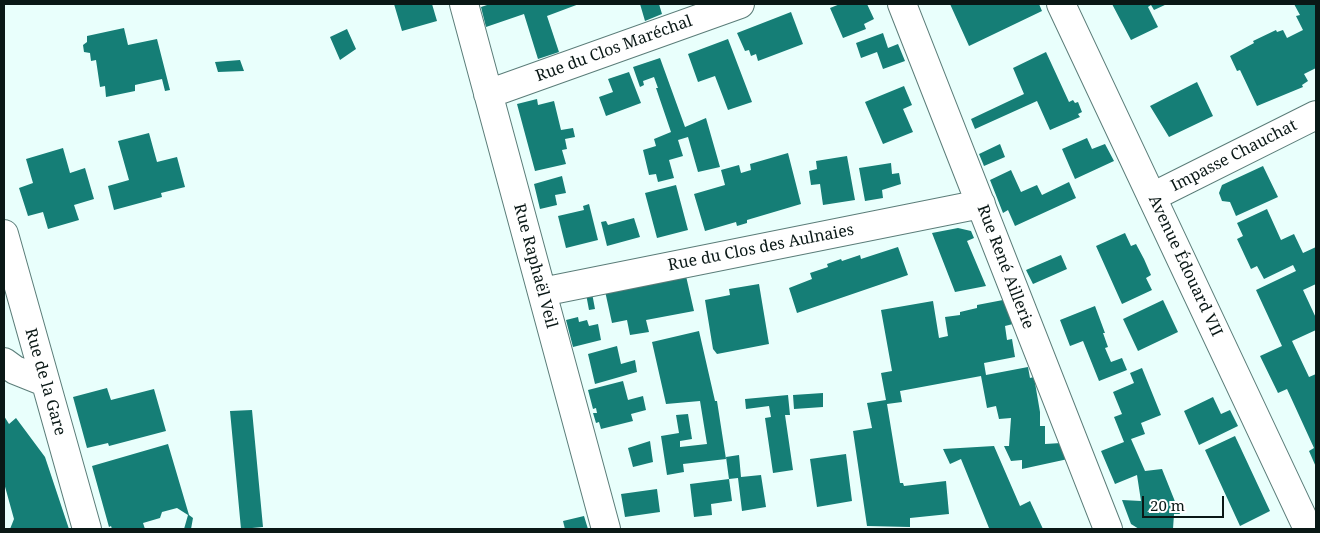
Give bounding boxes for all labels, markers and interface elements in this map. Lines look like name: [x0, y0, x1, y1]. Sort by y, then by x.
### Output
street label: Rue du Clos Maréchal: [533, 12, 695, 86]
street label: Impasse Chauchat: [1168, 116, 1300, 196]
street label: Avenue Édouard VII: [1144, 192, 1226, 340]
street label: Rue Raphaël Veil: [509, 202, 561, 330]
street label: Rue René Aillerie: [972, 202, 1038, 332]
street label: Rue du Clos des Aulnaies: [666, 221, 856, 275]
street label: Rue de la Gare: [21, 326, 69, 438]
scale bar: [1145, 486, 1228, 518]
text: 20 m: [1150, 495, 1185, 515]

